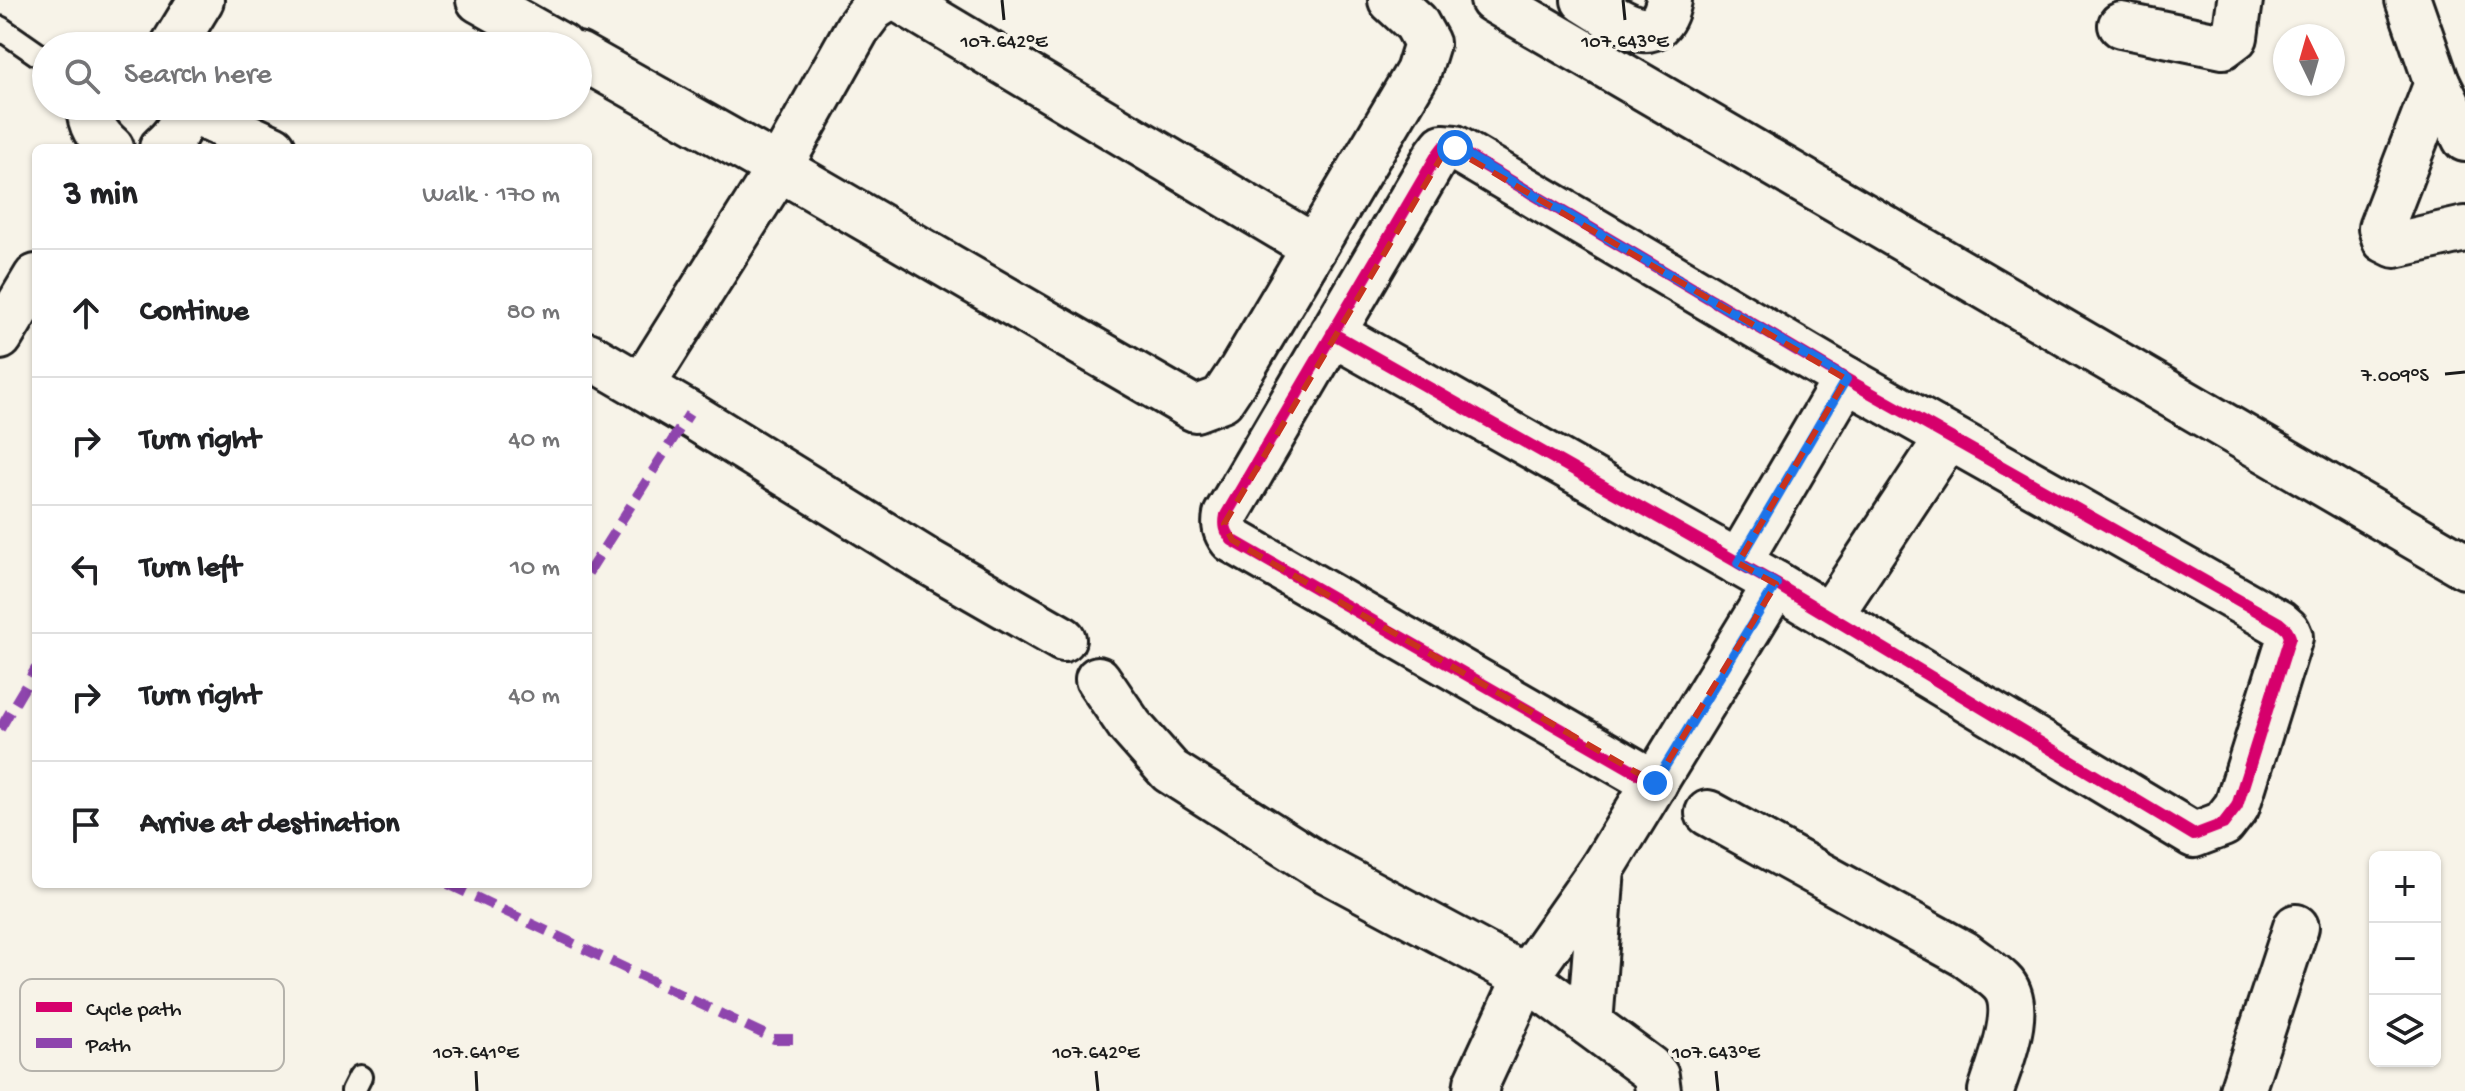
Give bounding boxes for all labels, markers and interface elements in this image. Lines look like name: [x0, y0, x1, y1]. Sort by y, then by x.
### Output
north arrow: [2273, 24, 2345, 96]
search box: [32, 32, 592, 120]
text: 107.642°E: [960, 32, 1049, 55]
text: 107.643°E: [1580, 32, 1670, 55]
icon: search: [60, 54, 104, 98]
text: Search here: [124, 59, 272, 94]
route start: [1437, 130, 1473, 166]
text: 3 min: [64, 176, 137, 216]
text: Walk · 170 m: [422, 181, 560, 212]
icon: ahead: [64, 291, 108, 335]
text: Continue: [140, 296, 249, 331]
text: 80 m: [506, 298, 560, 329]
text: 7.009°S: [2360, 366, 2430, 389]
icon: right: [64, 419, 108, 463]
text: Turn right: [140, 424, 260, 459]
text: 40 m: [508, 426, 560, 457]
icon: left: [64, 547, 108, 591]
text: Turn left: [140, 552, 241, 587]
text: 10 m: [510, 554, 560, 585]
icon: right: [64, 675, 108, 719]
text: Turn right: [140, 680, 260, 715]
text: 40 m: [508, 682, 560, 713]
route end: [1637, 765, 1673, 801]
icon: arrive: [64, 803, 108, 847]
text: Arrive at destination: [140, 808, 400, 843]
map controls: [2369, 851, 2441, 1067]
button: +: [2369, 851, 2441, 923]
button: −: [2369, 923, 2441, 995]
legend: [20, 979, 284, 1071]
button: layers: [2369, 995, 2441, 1067]
text: Cycle path: [86, 998, 182, 1024]
text: Path: [85, 1034, 131, 1060]
text: 107.641°E: [432, 1043, 520, 1066]
text: 107.642°E: [1052, 1043, 1141, 1066]
text: 107.643°E: [1671, 1043, 1761, 1066]

